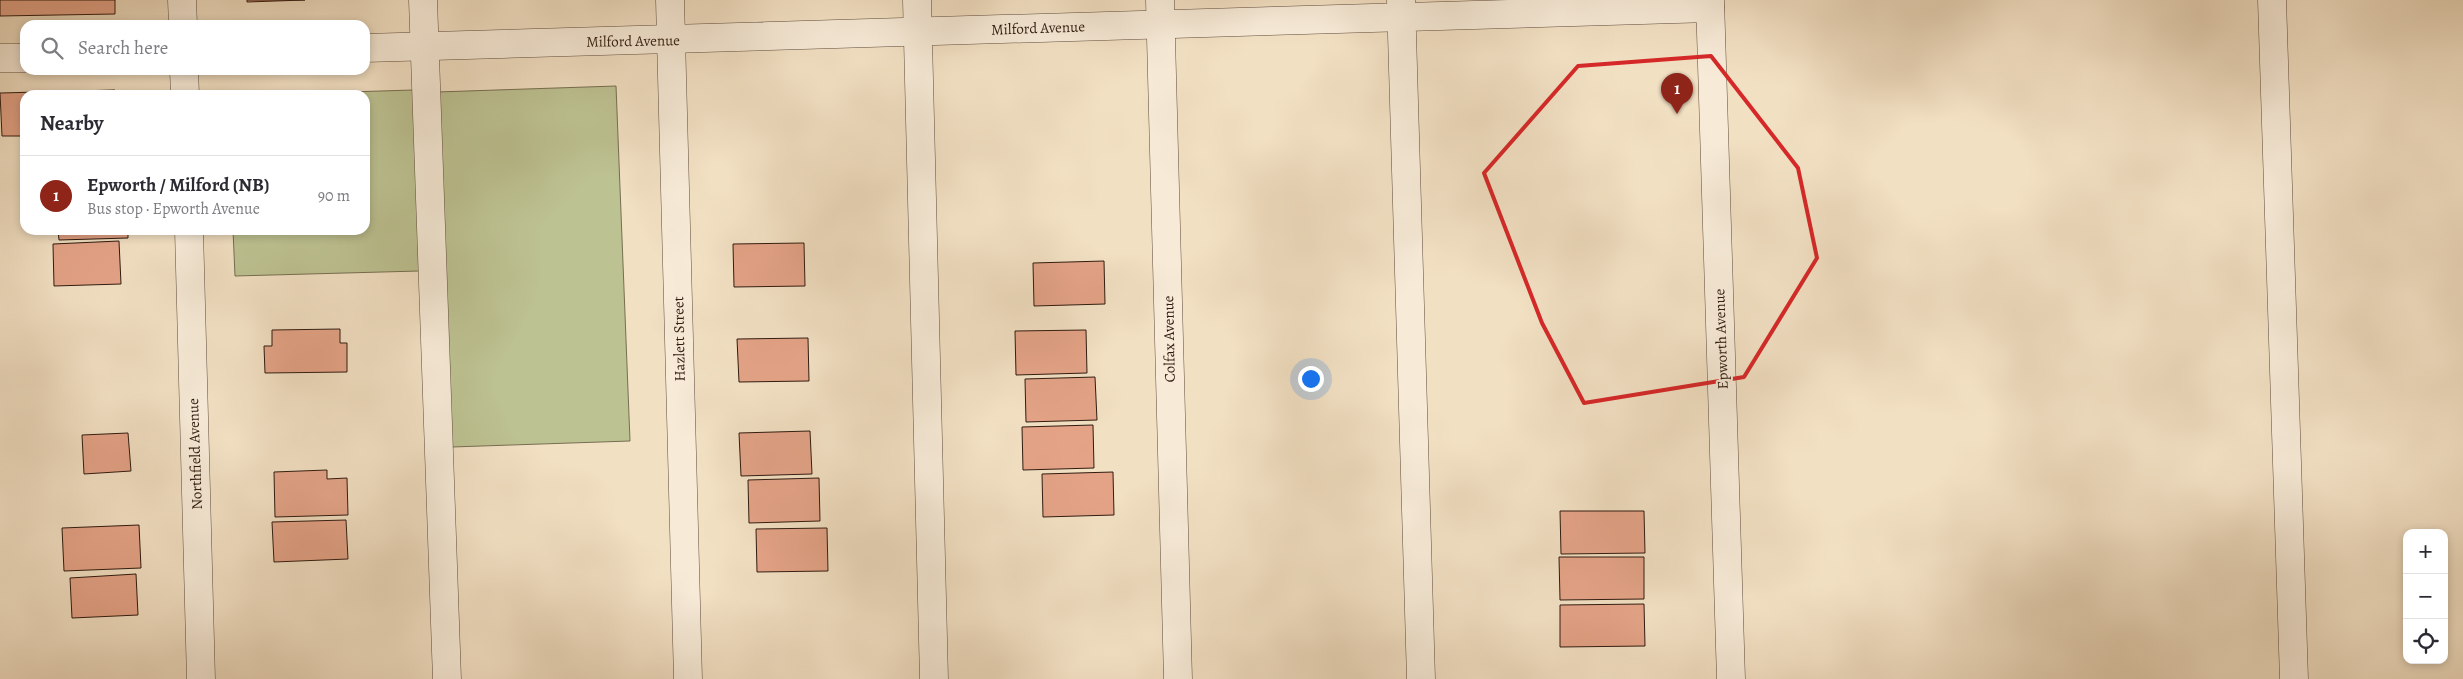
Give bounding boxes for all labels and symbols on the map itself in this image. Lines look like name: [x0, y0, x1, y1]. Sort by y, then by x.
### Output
street label: Milford Avenue: [991, 16, 1086, 40]
street label: Milford Avenue: [586, 30, 680, 52]
pin: 1: [1661, 73, 1693, 114]
street label: Epworth Avenue: [1709, 288, 1733, 390]
street label: Colfax Avenue: [1158, 295, 1180, 383]
street label: Hazlett Street: [668, 296, 690, 382]
your location: [1298, 366, 1324, 392]
street label: Northfield Avenue: [183, 398, 207, 510]

